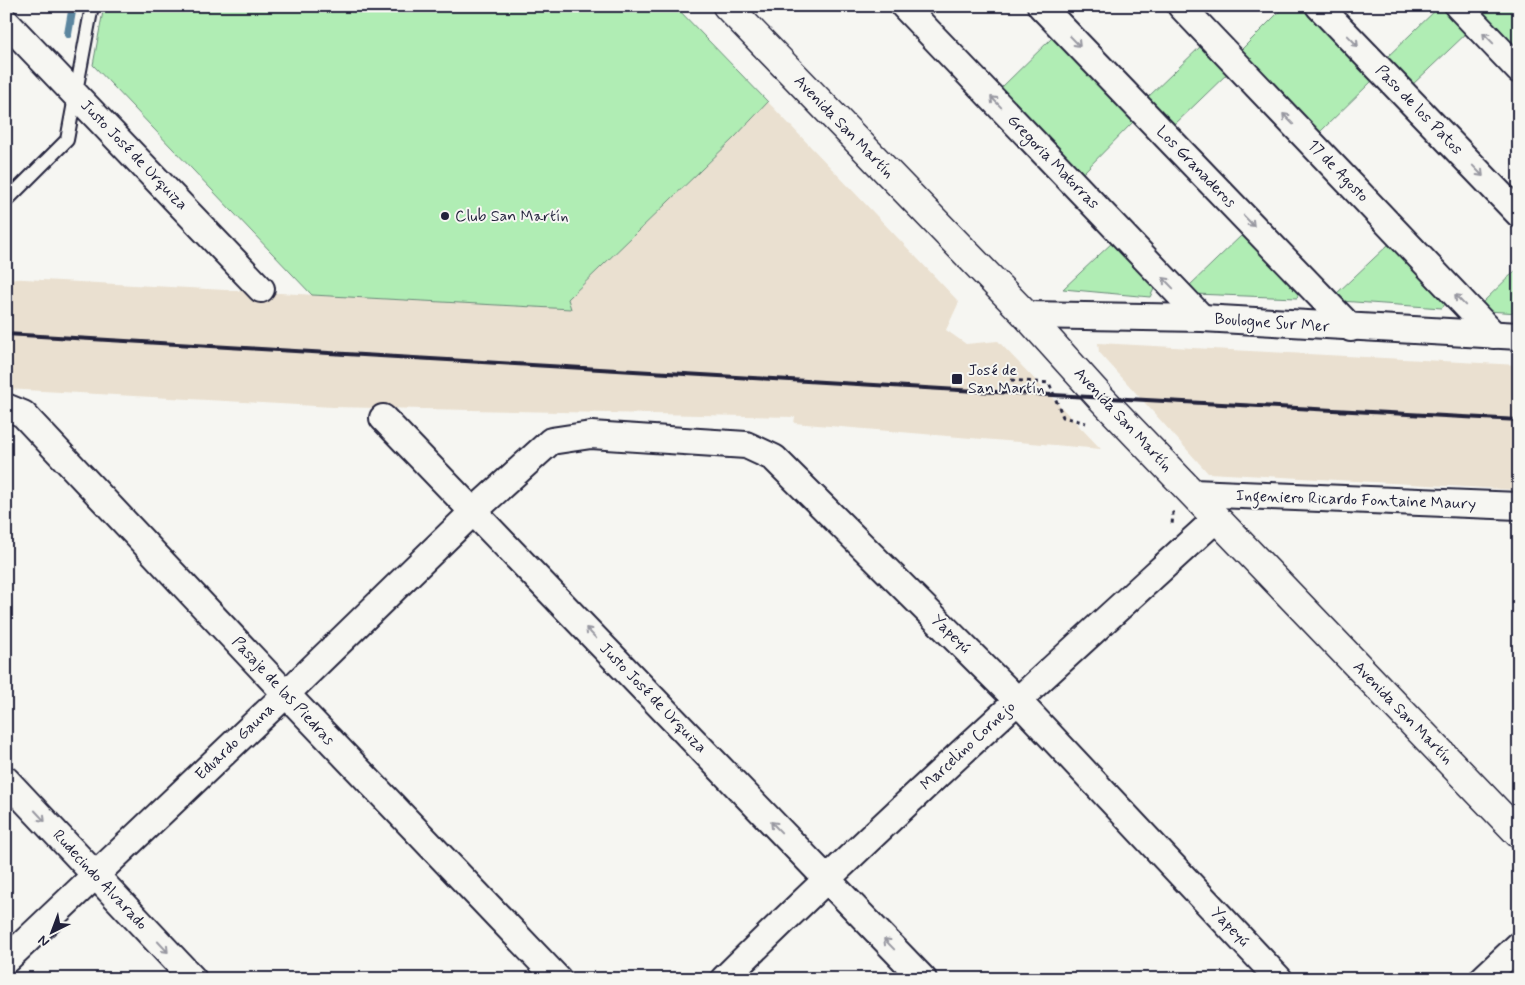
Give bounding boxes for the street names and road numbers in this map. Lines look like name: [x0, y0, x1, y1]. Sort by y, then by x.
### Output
street label: Paso de los Patos: [1371, 61, 1467, 159]
street label: Avenida San Martín: [789, 71, 899, 183]
street label: Justo José de Urquiza: [76, 95, 192, 215]
street label: Gregoria Matorras: [1002, 110, 1104, 215]
street label: Los Granaderos: [1152, 122, 1240, 212]
street label: 17 de Agosto: [1303, 135, 1373, 207]
street label: Boulogne Sur Mer: [1214, 309, 1330, 339]
street label: Avenida San Martín: [1069, 363, 1177, 477]
street label: Ingeniero Ricardo Fontaine Maury: [1236, 485, 1476, 516]
street label: Yapeyú: [927, 610, 975, 658]
street label: Pasaje de las Piedras: [227, 632, 339, 750]
street label: Justo José de Urquiza: [595, 638, 711, 758]
street label: Avenida San Martín: [1348, 657, 1458, 769]
street label: Marcelino Cornejo: [916, 696, 1020, 795]
street label: Eduardo Gauna: [191, 699, 279, 785]
street label: Rudecindo Alvarado: [48, 825, 152, 935]
street label: Yapeyú: [1206, 903, 1254, 951]

